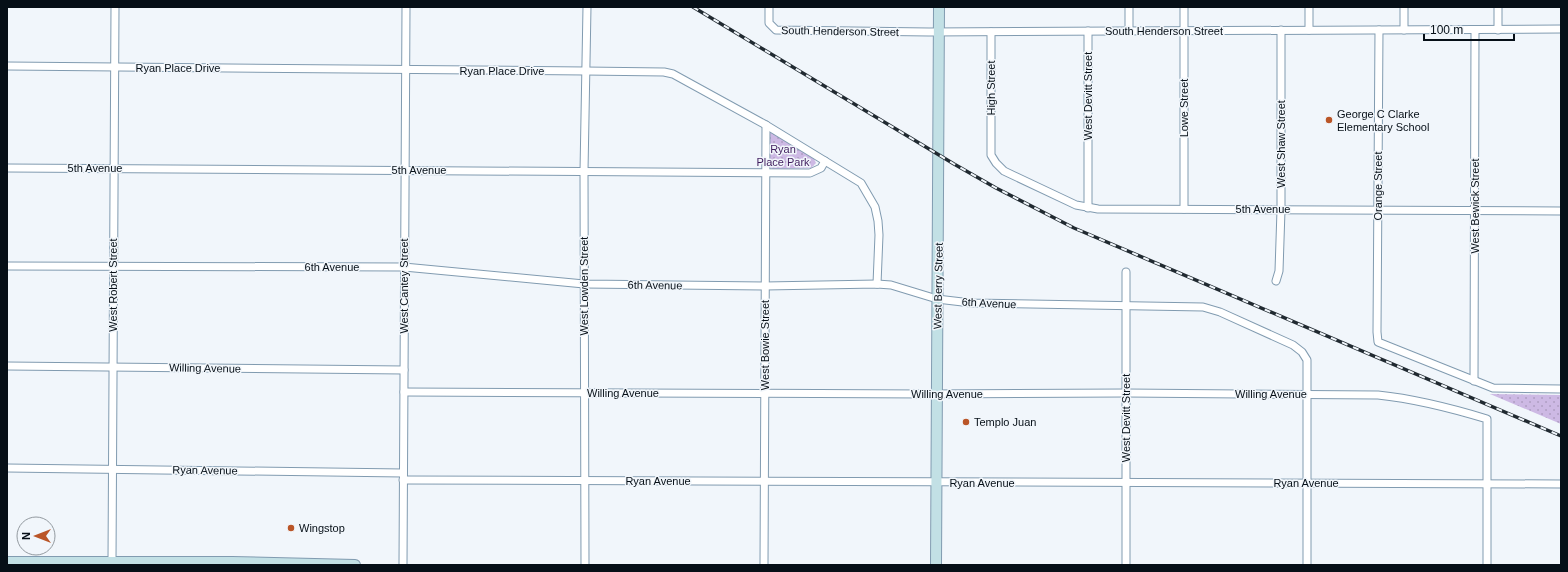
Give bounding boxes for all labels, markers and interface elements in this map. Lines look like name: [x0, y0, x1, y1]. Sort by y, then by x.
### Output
scale bar: [1424, 16, 1514, 42]
text: 100 m: [1430, 23, 1463, 37]
street label: South Henderson Street: [781, 24, 899, 38]
street label: South Henderson Street: [1105, 25, 1223, 37]
street label: West Devitt Street: [1082, 52, 1094, 140]
street label: High Street: [985, 60, 997, 116]
street label: Ryan Place Drive: [136, 62, 220, 74]
street label: Ryan Place Drive: [460, 65, 544, 77]
street label: Lowe Street: [1178, 79, 1190, 137]
street label: West Shaw Street: [1275, 100, 1287, 188]
place label: George C Clarke Elementary School: [1337, 108, 1429, 133]
marker: George C Clarke Elementary School: [1324, 115, 1334, 125]
park label: Ryan Place Park: [756, 143, 810, 168]
street label: Orange Street: [1372, 151, 1384, 221]
street label: West Bewick Street: [1469, 158, 1481, 254]
street label: 5th Avenue: [68, 162, 122, 174]
street label: 5th Avenue: [392, 164, 446, 176]
street label: 5th Avenue: [1236, 203, 1290, 215]
street label: West Lowden Street: [578, 237, 590, 335]
street label: West Robert Street: [107, 238, 119, 332]
street label: West Cantey Street: [398, 238, 410, 334]
street label: West Berry Street: [931, 243, 945, 329]
street label: 6th Avenue: [305, 261, 359, 273]
street label: 6th Avenue: [627, 279, 683, 291]
street label: 6th Avenue: [961, 296, 1017, 310]
street label: West Bowie Street: [759, 300, 771, 390]
street label: Willing Avenue: [169, 361, 241, 375]
street label: West Devitt Street: [1120, 374, 1132, 462]
street label: Willing Avenue: [587, 387, 659, 399]
street label: Willing Avenue: [911, 388, 983, 400]
street label: Willing Avenue: [1235, 388, 1307, 400]
place label: Templo Juan: [974, 416, 1036, 428]
marker: Templo Juan: [961, 417, 971, 427]
street label: Ryan Avenue: [172, 463, 238, 477]
street label: Ryan Avenue: [625, 475, 691, 487]
street label: Ryan Avenue: [949, 477, 1015, 489]
street label: Ryan Avenue: [1273, 477, 1339, 489]
north arrow: [16, 516, 56, 556]
place label: Wingstop: [299, 522, 345, 534]
marker: Wingstop: [286, 523, 296, 533]
text: N: [20, 532, 32, 540]

